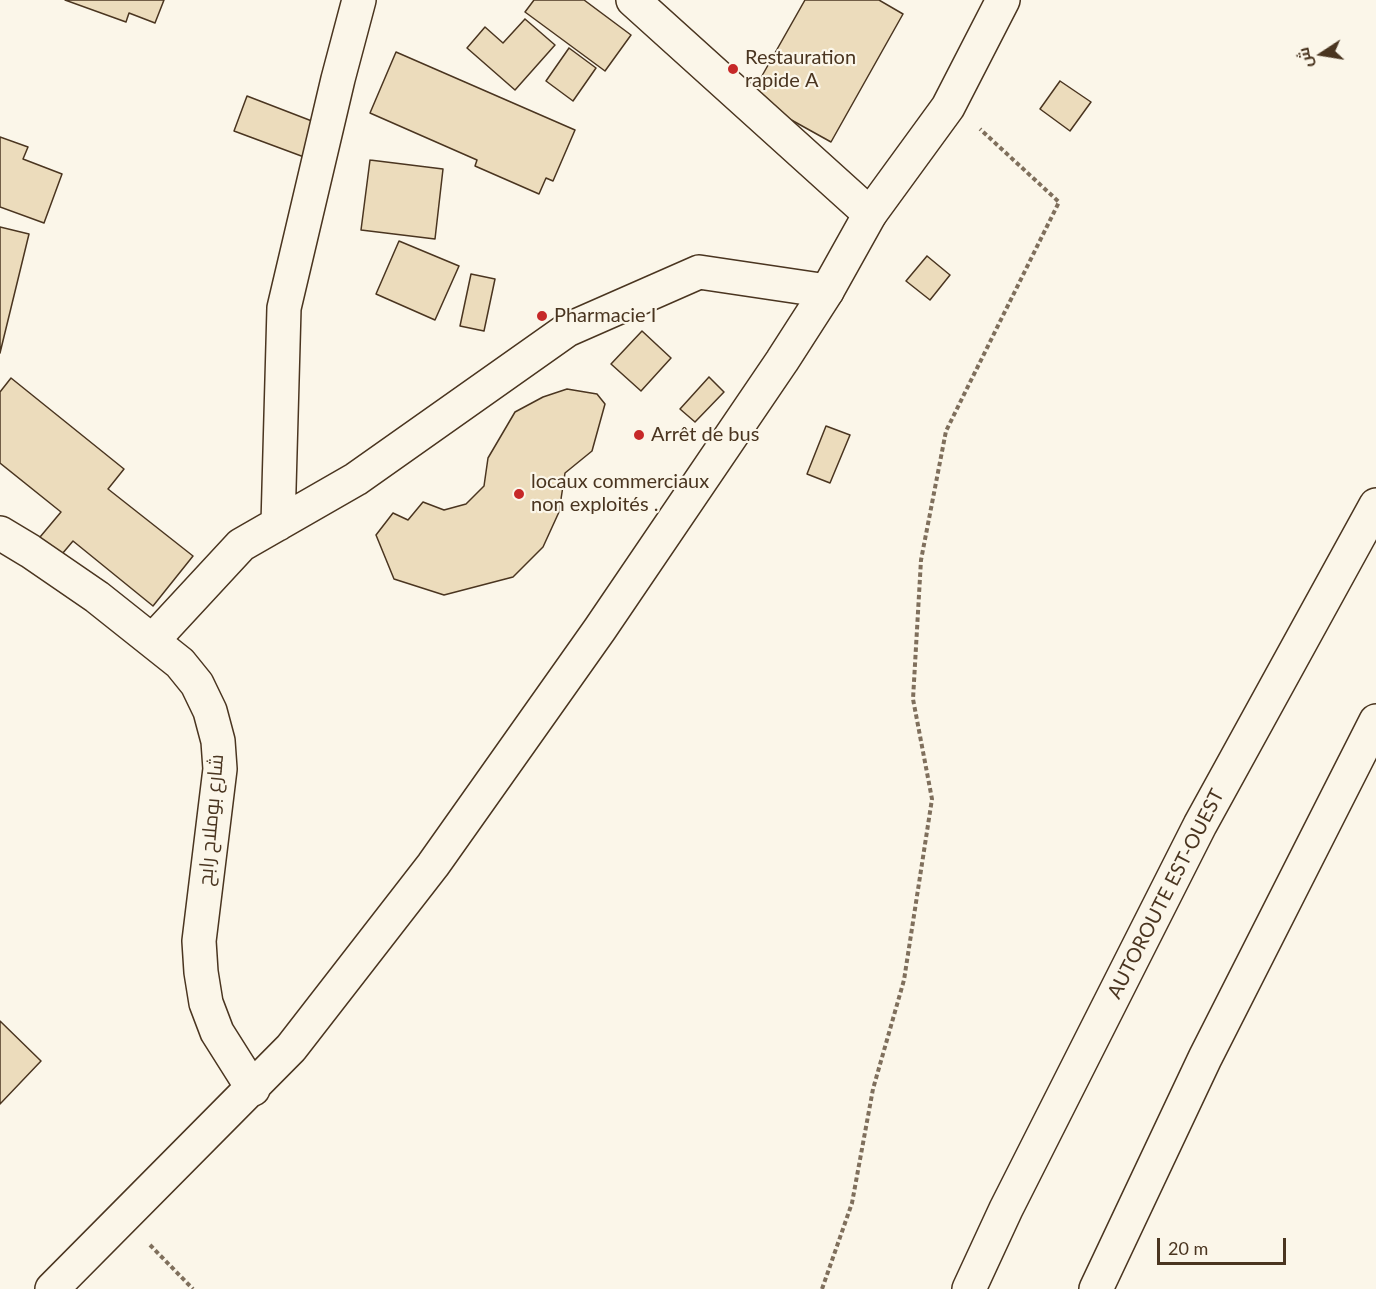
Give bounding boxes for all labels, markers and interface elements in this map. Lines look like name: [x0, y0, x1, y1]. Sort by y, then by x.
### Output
north arrow: [1292, 24, 1352, 84]
place label: Restauration rapide A: [745, 46, 856, 93]
text: ش: [1292, 46, 1315, 70]
marker: Restauration rapide A: [726, 62, 740, 76]
place label: Pharmacie I: [554, 304, 656, 328]
marker: Pharmacie I: [535, 309, 549, 323]
place label: Arrêt de bus: [651, 423, 759, 447]
marker: Arrêt de bus: [632, 428, 646, 442]
place label: locaux commerciaux non exploités .: [531, 470, 709, 517]
marker: locaux commerciaux non exploités .: [512, 487, 526, 501]
street label: شارع بوملاح رابح: [193, 753, 229, 887]
street label: AUTOROUTE EST-OUEST: [1103, 785, 1229, 1003]
scale bar: [1160, 1226, 1289, 1264]
text: 20 m: [1168, 1237, 1208, 1259]

